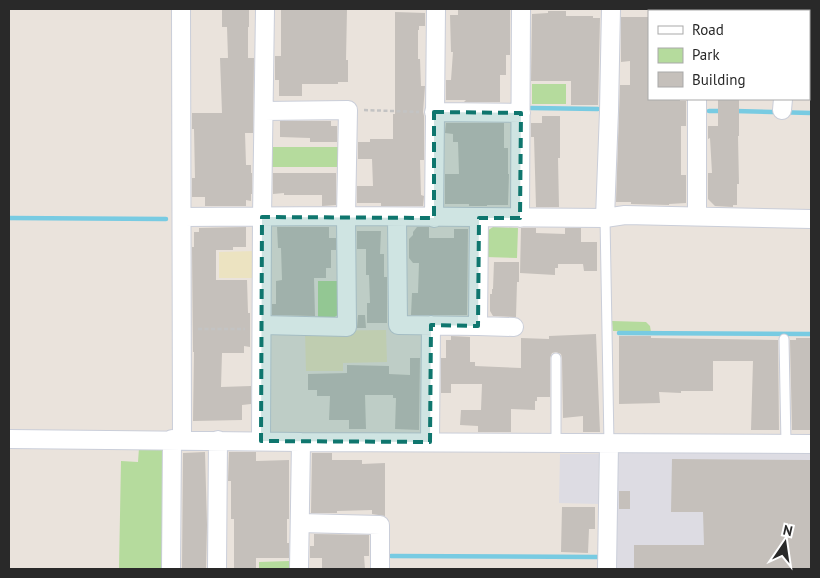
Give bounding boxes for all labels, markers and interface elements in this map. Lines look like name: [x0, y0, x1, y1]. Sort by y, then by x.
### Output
legend: [648, 10, 810, 100]
text: Road: [692, 20, 724, 39]
text: Park: [692, 45, 720, 64]
text: Building: [692, 70, 746, 89]
north arrow: [760, 518, 810, 568]
text: N: [781, 521, 794, 540]

